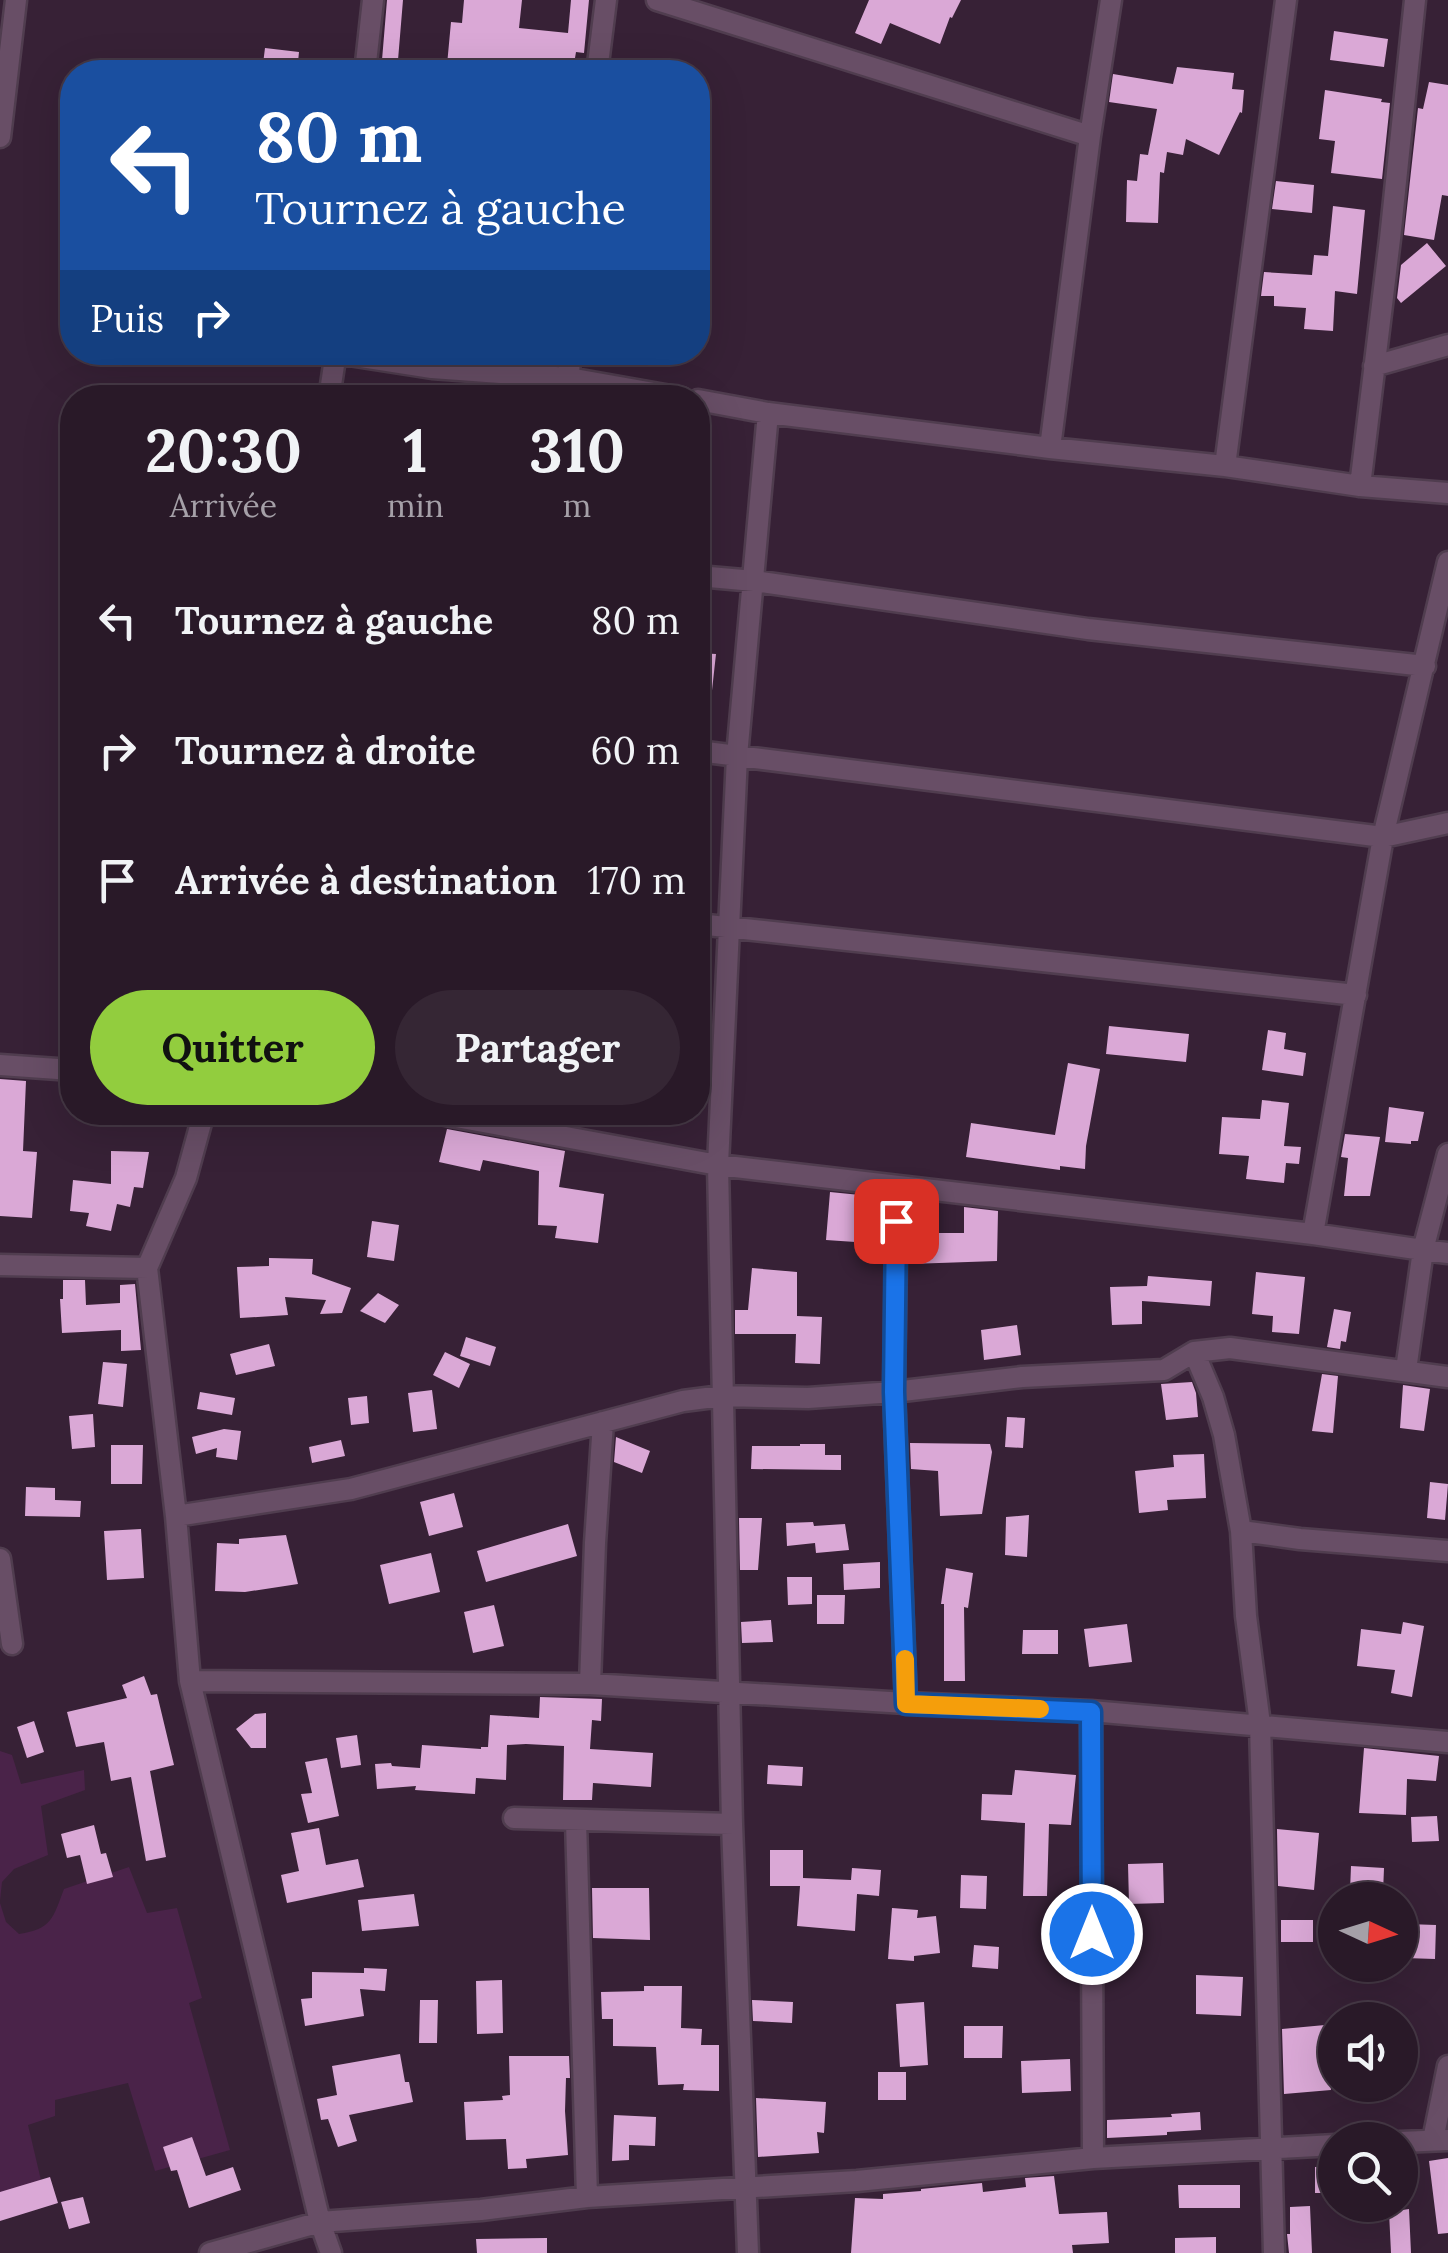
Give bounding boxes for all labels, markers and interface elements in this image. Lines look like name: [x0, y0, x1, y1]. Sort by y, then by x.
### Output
text: 80 m: [255, 92, 422, 181]
icon: left: [90, 100, 220, 230]
text: Tournez à gauche: [255, 179, 626, 236]
icon: right: [184, 290, 239, 345]
text: Puis: [90, 294, 164, 342]
text: 20:30: [145, 412, 302, 488]
text: 1: [403, 412, 428, 488]
text: 310: [529, 412, 625, 488]
text: Arrivée: [170, 485, 277, 526]
text: min: [387, 485, 444, 526]
text: m: [563, 485, 591, 526]
icon: left: [90, 593, 145, 648]
text: Tournez à gauche: [175, 596, 493, 644]
text: 80 m: [591, 596, 680, 644]
icon: right: [90, 723, 145, 778]
text: Tournez à droite: [175, 726, 476, 774]
text: 60 m: [590, 726, 680, 774]
icon: arrive: [90, 853, 145, 908]
text: Arrivée à destination: [175, 856, 557, 904]
text: 170 m: [587, 856, 686, 904]
button: Quitter: [90, 990, 375, 1105]
button: Partager: [395, 990, 680, 1105]
pin: [854, 1179, 939, 1264]
icon: arrive: [869, 1194, 924, 1249]
position arrow: [1040, 1882, 1144, 1986]
north arrow: [1318, 1882, 1418, 1982]
map controls: [1318, 1882, 1418, 2222]
button: sound: [1318, 2002, 1418, 2102]
button: search: [1318, 2122, 1418, 2222]

